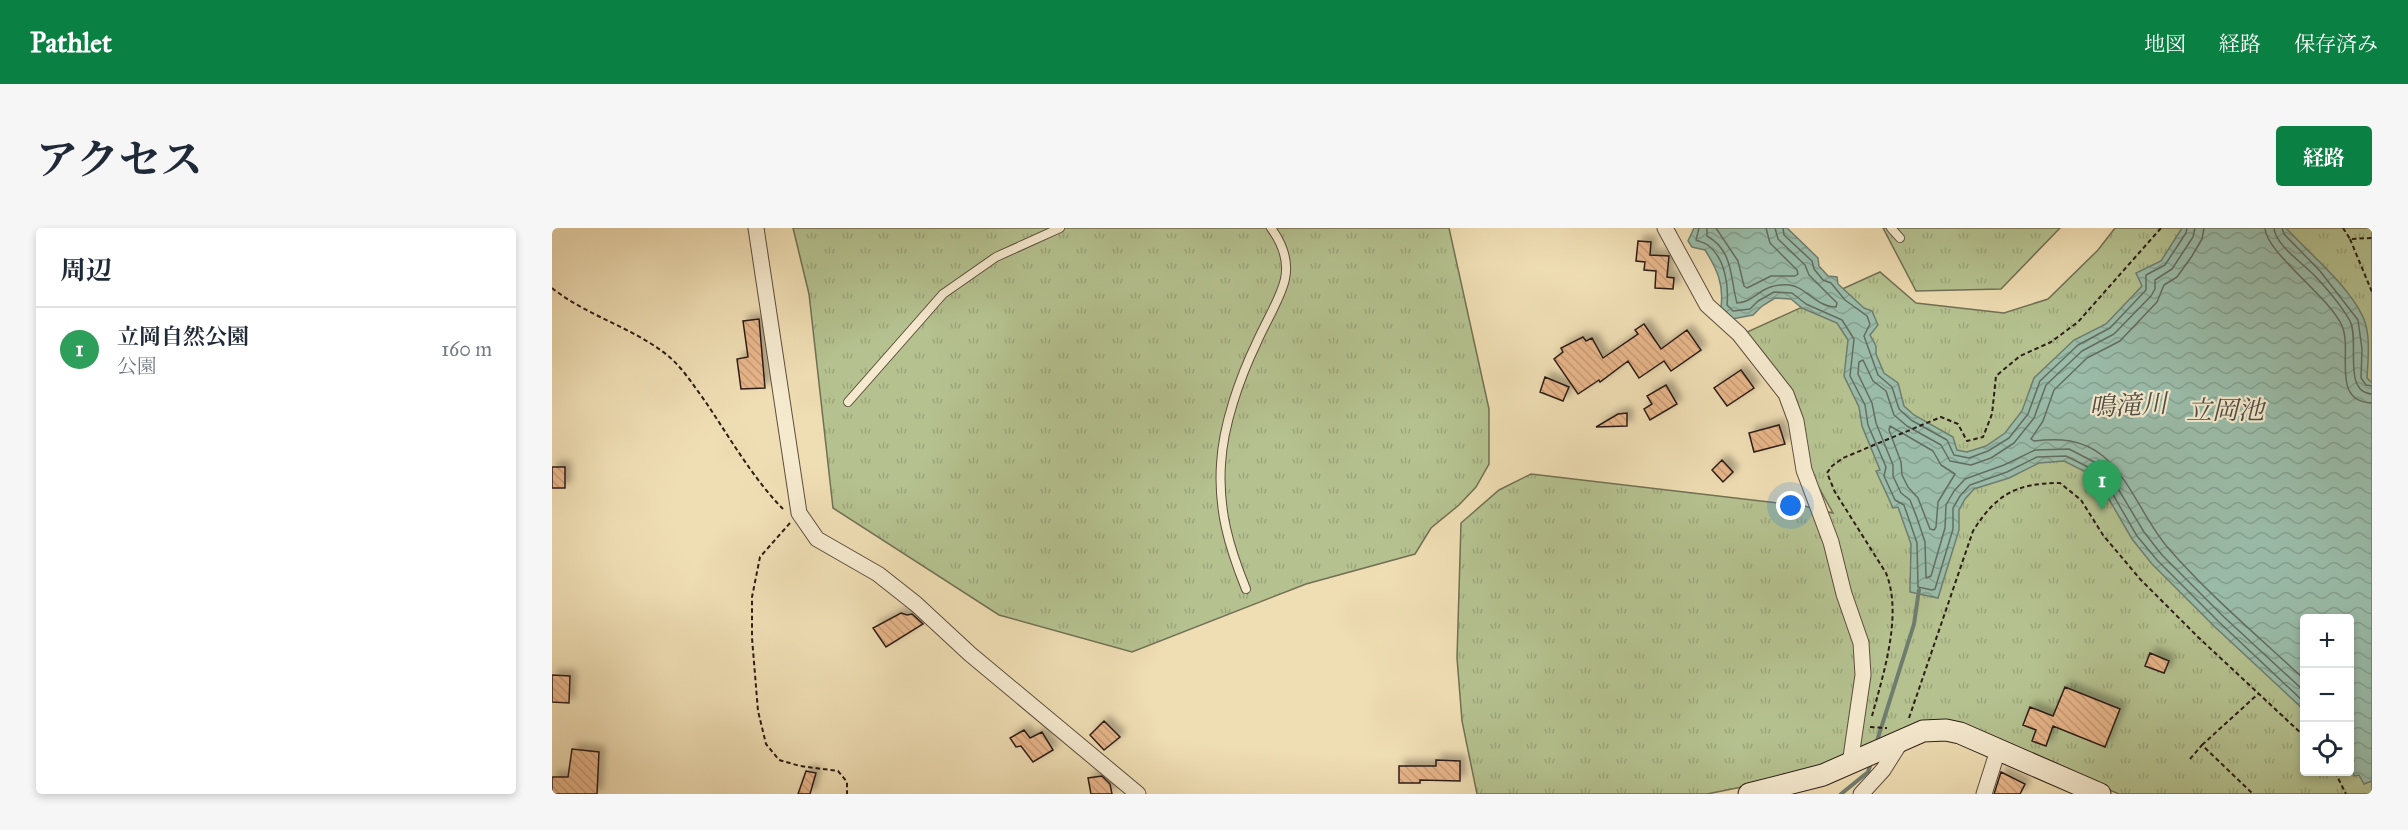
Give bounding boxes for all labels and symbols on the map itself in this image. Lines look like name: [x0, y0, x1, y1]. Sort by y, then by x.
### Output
water label: 鳴滝川: [2088, 387, 2171, 423]
water label: 立岡池: [2186, 394, 2267, 426]
pin: 1: [2082, 460, 2122, 510]
your location: [1776, 491, 1805, 520]

